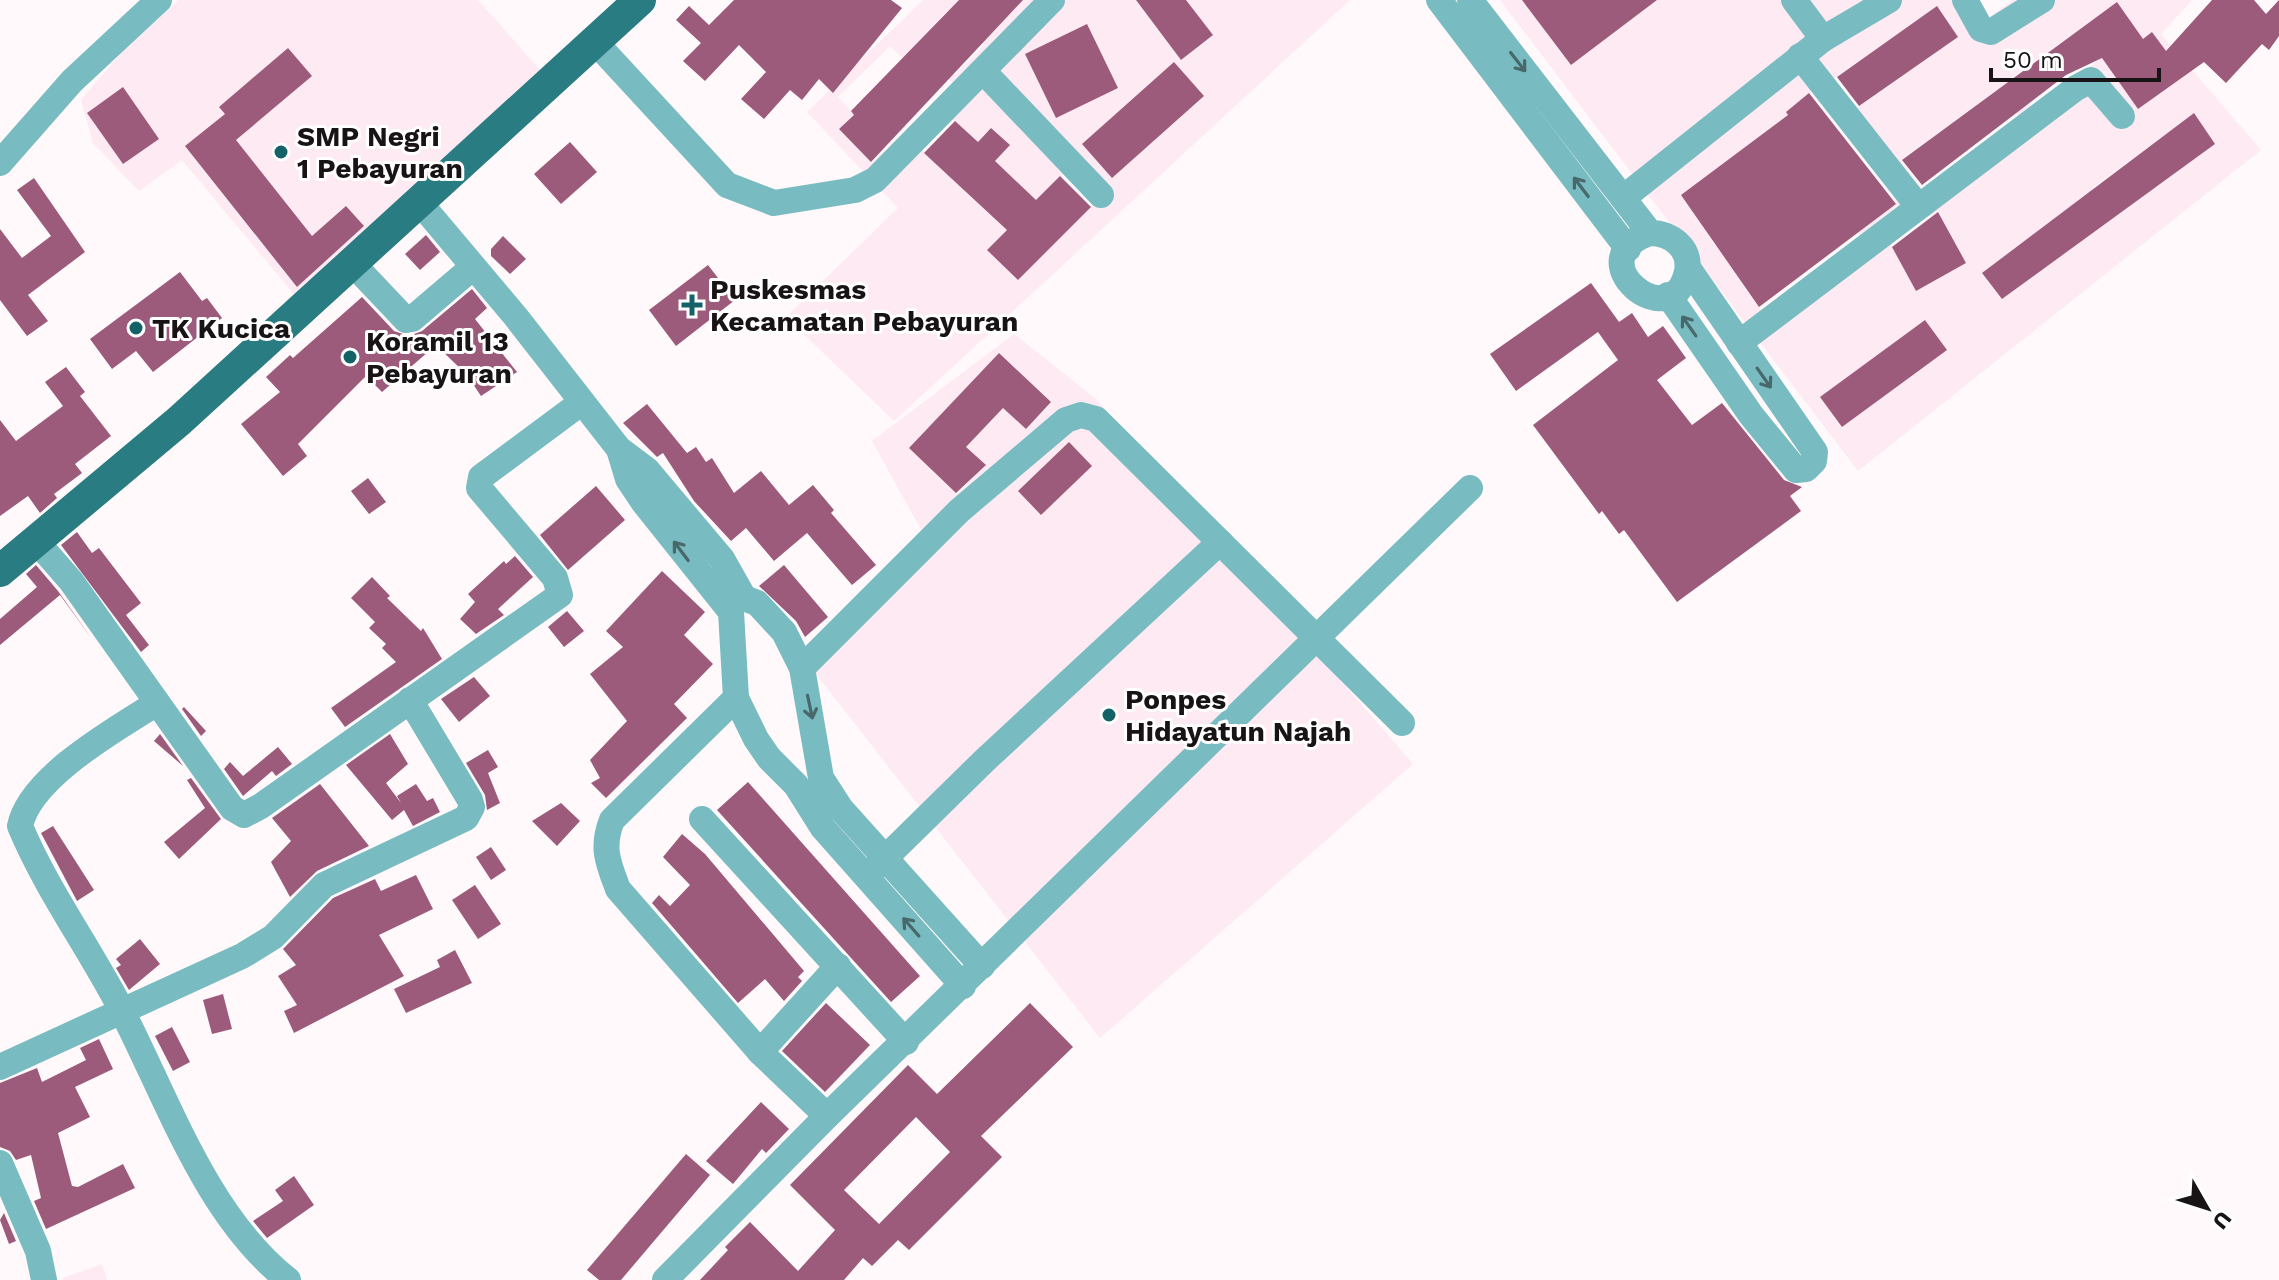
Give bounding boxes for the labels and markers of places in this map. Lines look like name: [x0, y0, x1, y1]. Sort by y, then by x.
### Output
place label: SMP Negri 1 Pebayuran: [297, 120, 463, 185]
marker: SMP Negri 1 Pebayuran: [272, 143, 290, 161]
place label: Puskesmas Kecamatan Pebayuran: [710, 273, 1018, 338]
marker: Puskesmas Kecamatan Pebayuran: [681, 294, 703, 316]
place label: TK Kucica: [152, 312, 291, 345]
marker: TK Kucica: [127, 319, 145, 337]
place label: Koramil 13 Pebayuran: [366, 325, 512, 390]
marker: Koramil 13 Pebayuran: [341, 348, 359, 366]
place label: Ponpes Hidayatun Najah: [1125, 683, 1351, 748]
marker: Ponpes Hidayatun Najah: [1100, 706, 1118, 724]

